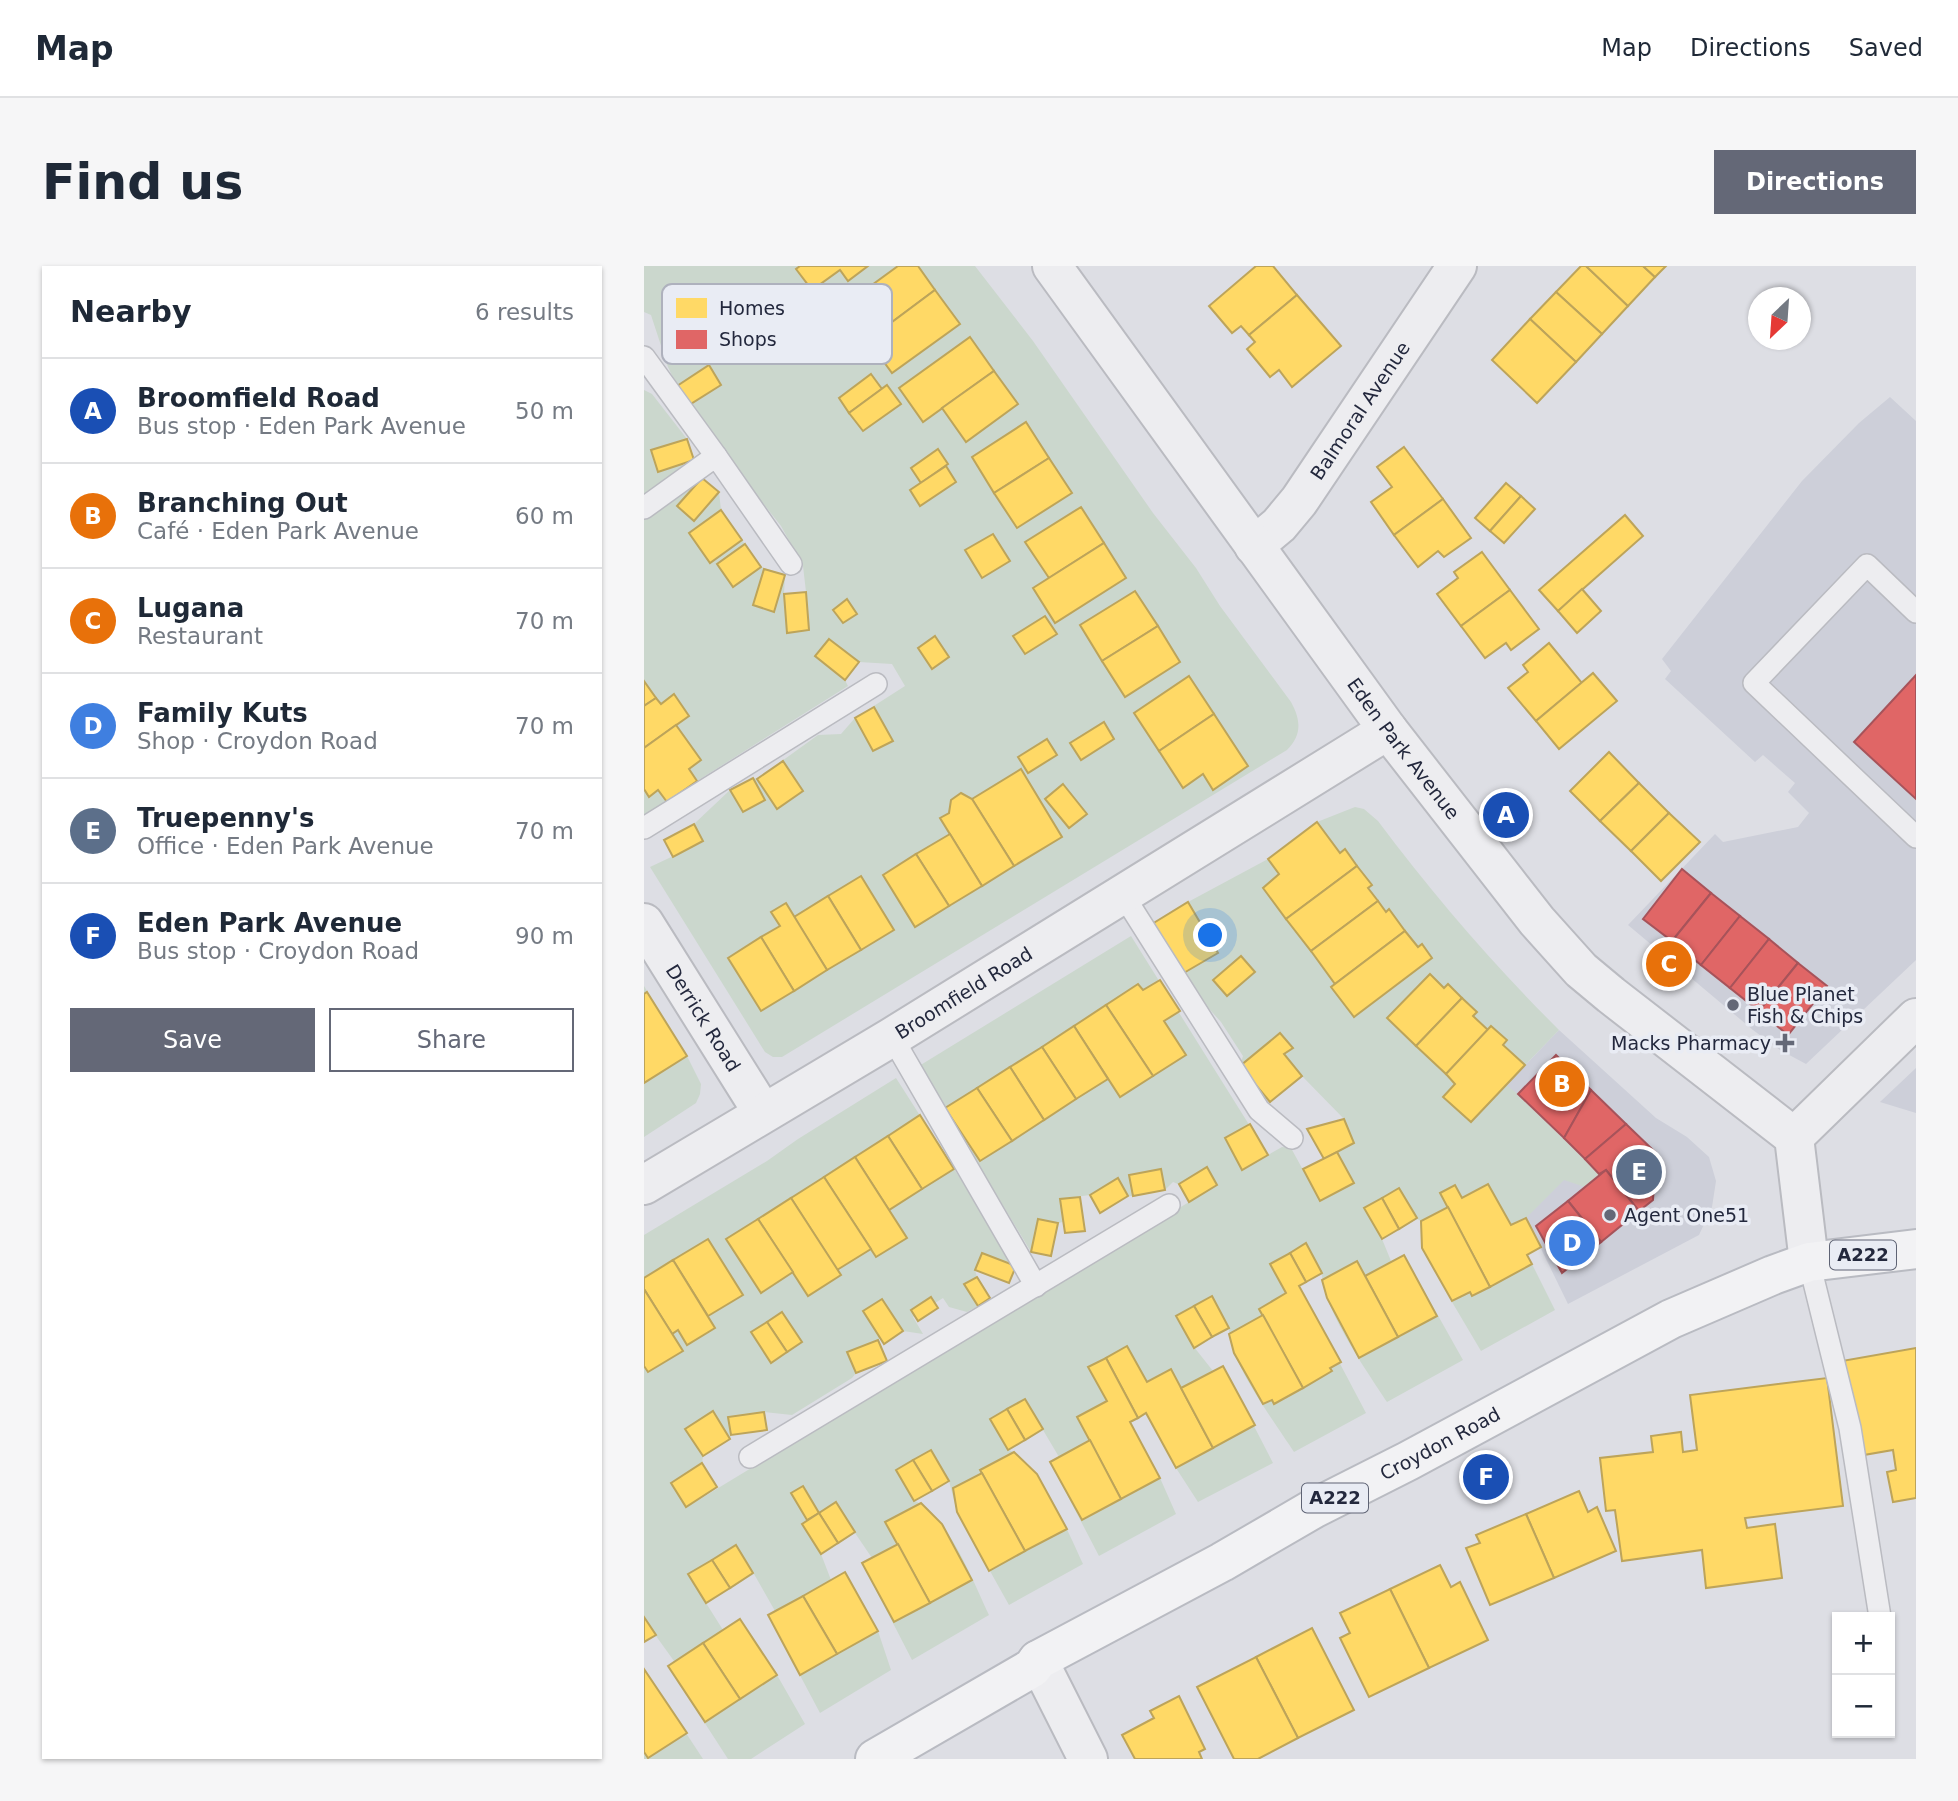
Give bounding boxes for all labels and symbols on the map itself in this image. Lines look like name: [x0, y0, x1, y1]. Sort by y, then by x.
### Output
legend: [662, 284, 892, 364]
north arrow: [1748, 287, 1811, 350]
text: Homes: [719, 297, 785, 319]
text: Shops: [719, 328, 777, 350]
street label: Balmoral Avenue: [1306, 337, 1414, 484]
street label: Eden Park Avenue: [1343, 674, 1464, 823]
pin: A: [1483, 789, 1529, 841]
your location: [1193, 918, 1227, 952]
pin: C: [1646, 938, 1692, 990]
street label: Broomfield Road: [891, 942, 1036, 1043]
street label: Derrick Road: [662, 960, 745, 1076]
place label: Blue Planet Fish & Chips: [1747, 983, 1863, 1027]
marker: Blue Planet Fish & Chips: [1725, 997, 1741, 1013]
place label: Macks Pharmacy: [1611, 1032, 1771, 1054]
marker: Macks Pharmacy: [1777, 1035, 1793, 1051]
pin: B: [1539, 1058, 1585, 1110]
pin: E: [1616, 1146, 1662, 1198]
place label: Agent One51: [1624, 1204, 1749, 1226]
marker: Agent One51: [1602, 1207, 1618, 1223]
pin: D: [1549, 1217, 1595, 1269]
road number: A222: [1830, 1240, 1896, 1270]
street label: Croydon Road: [1376, 1402, 1504, 1484]
pin: F: [1463, 1451, 1509, 1503]
road number: A222: [1302, 1484, 1368, 1512]

